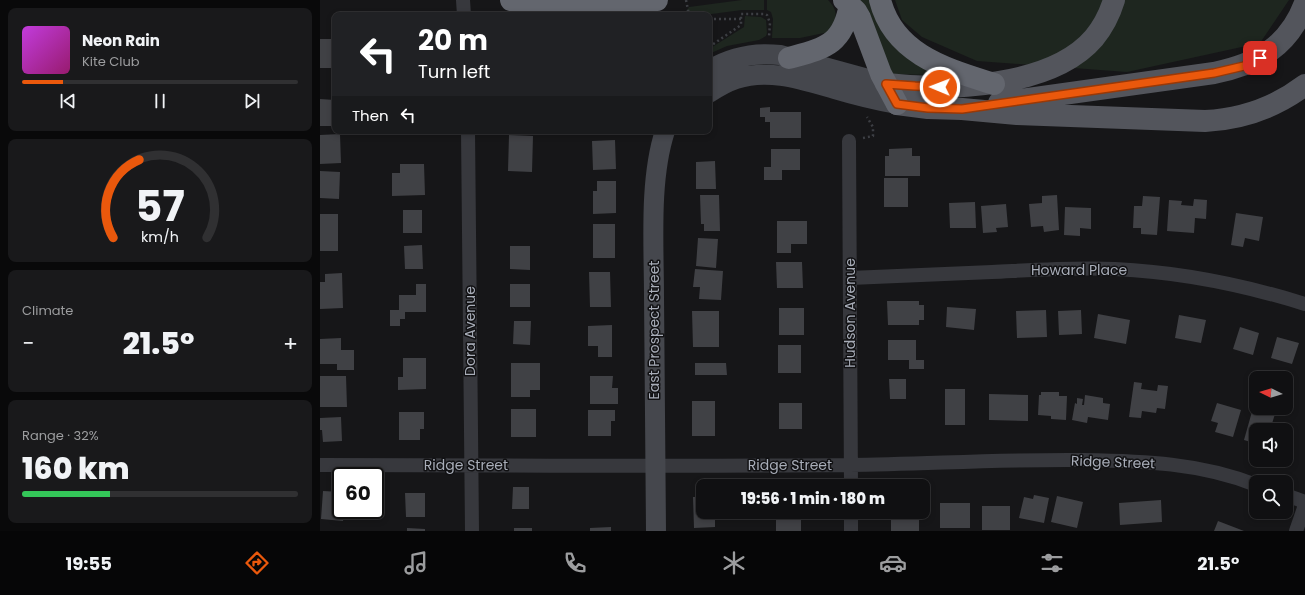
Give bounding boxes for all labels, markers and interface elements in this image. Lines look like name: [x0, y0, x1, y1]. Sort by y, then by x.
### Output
text: 20 m: [418, 21, 488, 60]
icon: left: [352, 28, 404, 80]
text: Neon Rain: [82, 30, 160, 51]
pin: [1243, 41, 1277, 75]
icon: arrive: [1249, 47, 1271, 69]
text: Kite Club: [82, 52, 140, 71]
text: Turn left: [418, 59, 490, 84]
position arrow: [919, 66, 961, 108]
icon: previous: [57, 90, 79, 112]
icon: pause: [149, 90, 171, 112]
icon: next: [241, 90, 263, 112]
icon: left: [397, 104, 419, 126]
text: Then: [352, 105, 389, 126]
text: 57: [135, 177, 185, 236]
text: km/h: [141, 227, 179, 247]
street label: Hudson Avenue: [840, 258, 860, 368]
street label: Howard Place: [1031, 260, 1127, 280]
street label: East Prospect Street: [644, 261, 664, 399]
street label: Dora Avenue: [460, 286, 480, 376]
text: Climate: [22, 301, 73, 320]
text: 21.5°: [123, 322, 194, 365]
text: −: [22, 328, 34, 359]
text: +: [283, 328, 298, 359]
north arrow: [1249, 371, 1293, 415]
map controls: [1249, 371, 1293, 519]
button: sound: [1249, 423, 1293, 467]
text: Range · 32%: [22, 426, 99, 445]
text: 160 km: [22, 447, 130, 490]
street label: Ridge Street: [1071, 451, 1155, 473]
street label: Ridge Street: [424, 455, 508, 475]
street label: Ridge Street: [748, 455, 832, 475]
speed limit sign: 60: [332, 467, 384, 519]
button: search: [1249, 475, 1293, 519]
text: 19:56 · 1 min · 180 m: [741, 488, 885, 509]
icon: directions: [243, 549, 271, 577]
icon: music: [402, 549, 430, 577]
icon: phone: [561, 549, 589, 577]
icon: climate: [720, 549, 748, 577]
icon: car: [879, 549, 907, 577]
icon: filters: [1038, 549, 1066, 577]
text: 19:55: [66, 551, 112, 576]
text: 21.5°: [1197, 551, 1239, 576]

